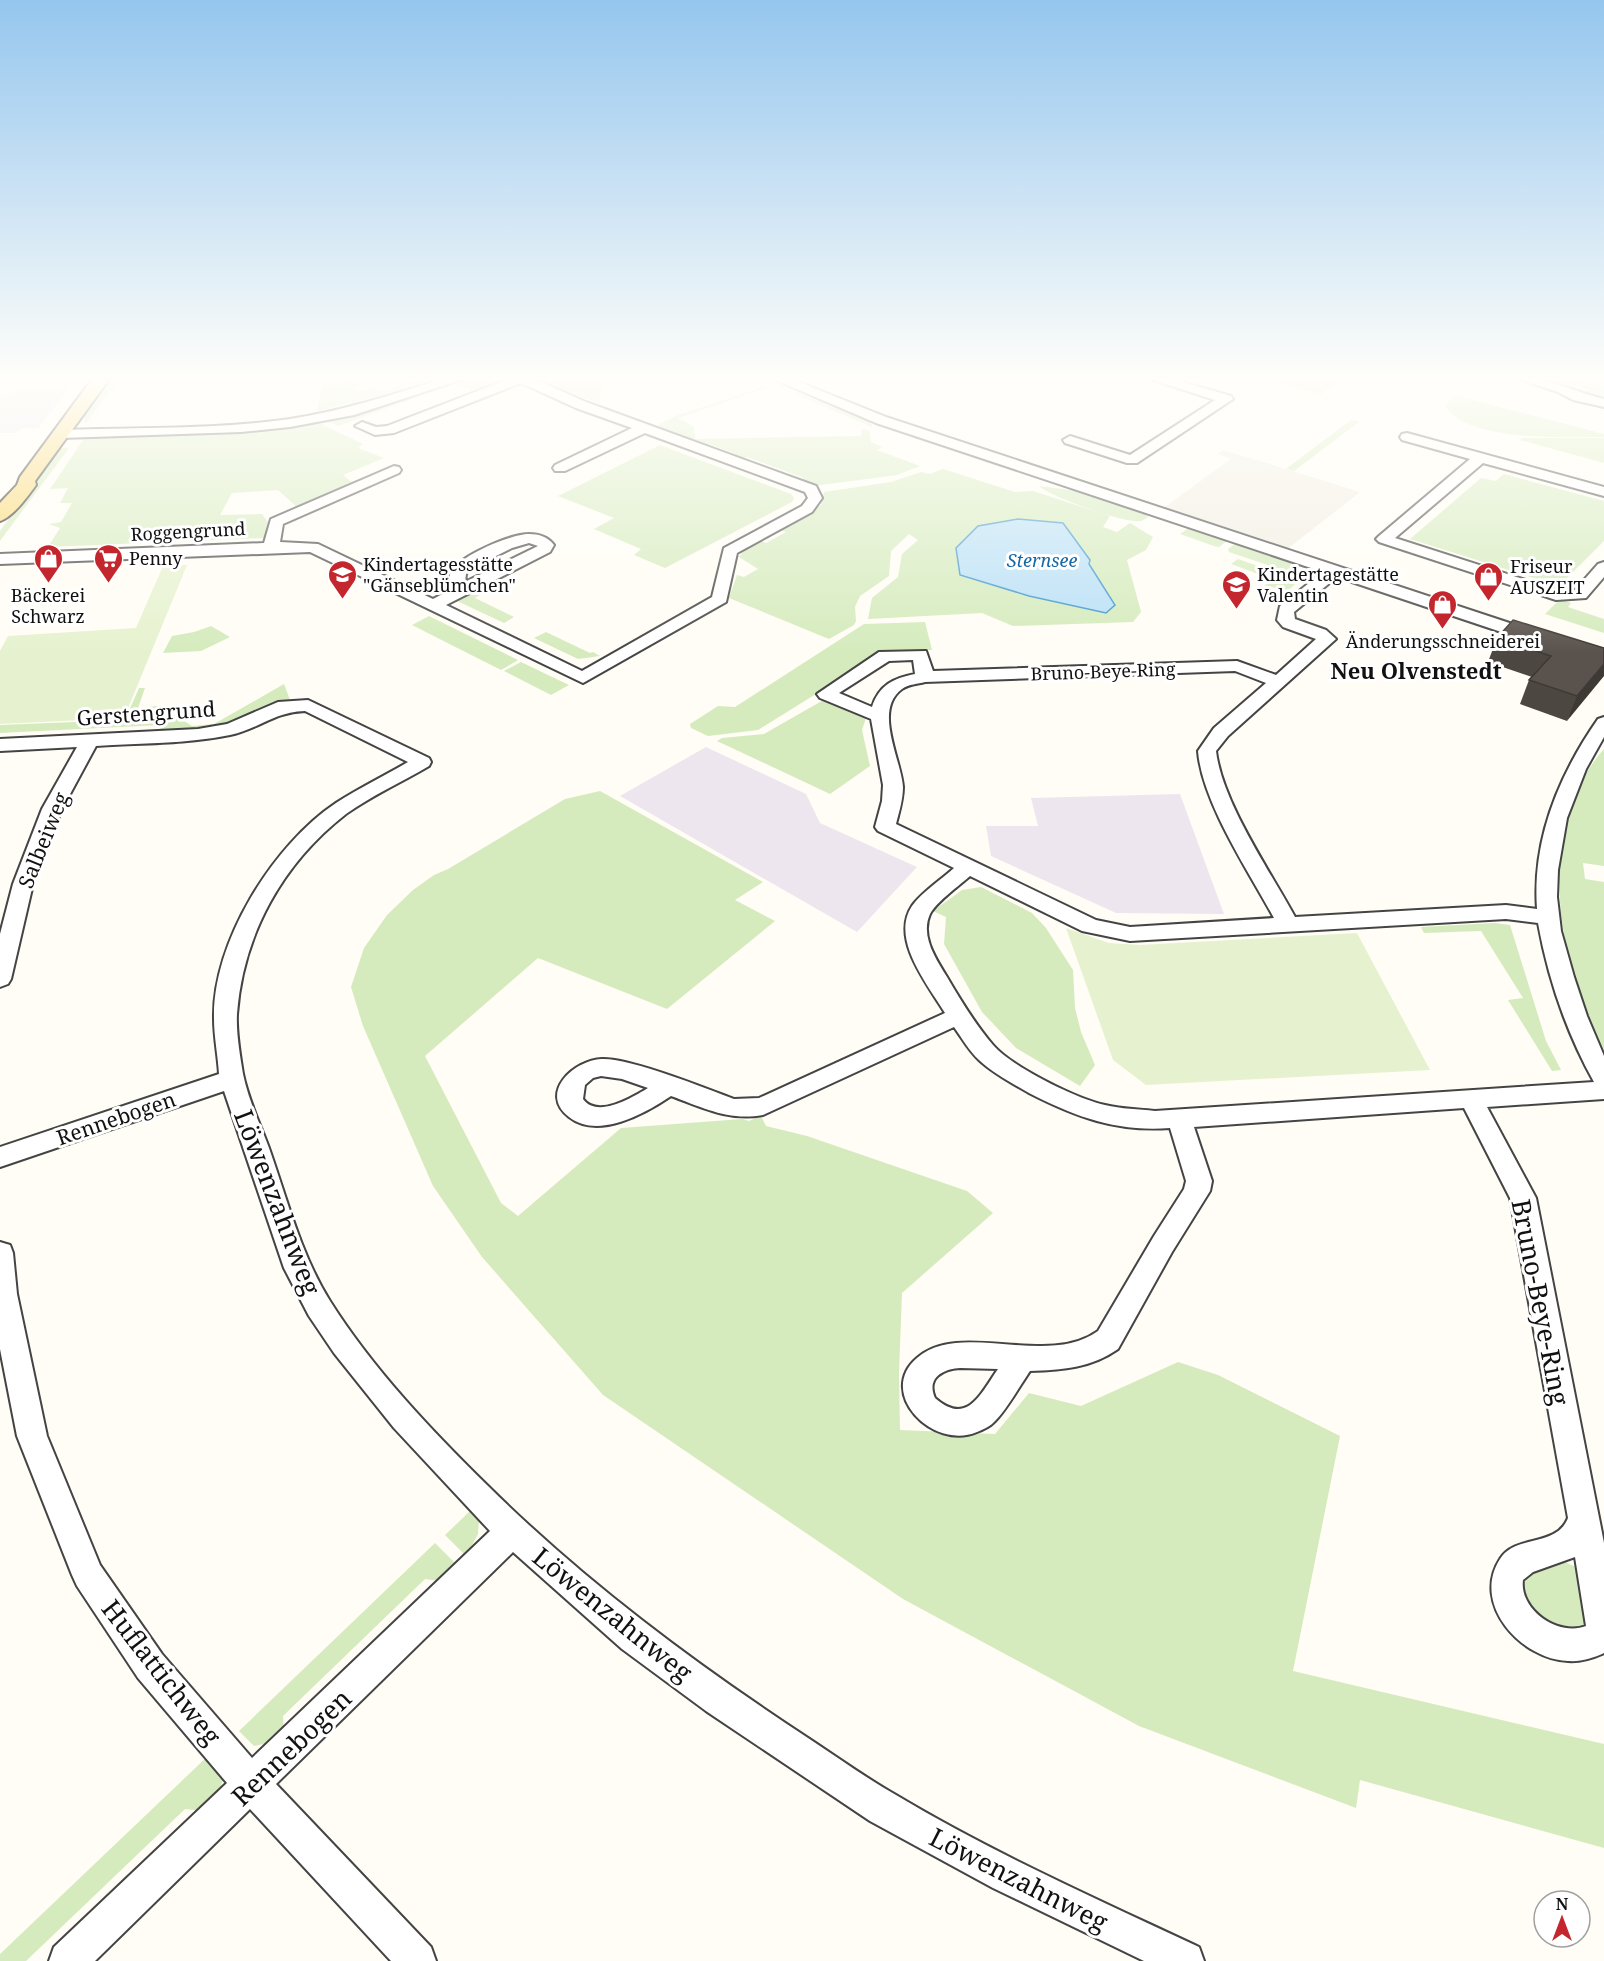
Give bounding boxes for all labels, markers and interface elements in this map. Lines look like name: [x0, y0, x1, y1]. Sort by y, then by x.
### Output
street label: Roggengrund: [130, 516, 246, 546]
shop icon: Bäckerei Schwarz: [32, 542, 64, 584]
supermarket icon: Penny: [92, 542, 124, 584]
place label: Penny: [129, 546, 183, 570]
water label: Sternsee: [1007, 548, 1077, 572]
place label: Kindertagesstätte "Gänseblümchen": [363, 552, 516, 597]
place label: Friseur AUSZEIT: [1510, 554, 1585, 599]
school or university icon: Kindertagesstätte "Gänseblümchen": [326, 558, 358, 600]
shop icon: Friseur AUSZEIT: [1473, 560, 1505, 602]
place label: Kindertagestätte Valentin: [1257, 562, 1399, 607]
school or university icon: Kindertagestätte Valentin: [1220, 568, 1252, 610]
place label: Bäckerei Schwarz: [11, 583, 85, 628]
shop icon: Änderungsschneiderei: [1427, 588, 1459, 630]
place label: Änderungsschneiderei: [1346, 629, 1540, 653]
district label: Neu Olvenstedt: [1330, 655, 1502, 685]
street label: Bruno-Beye-Ring: [1030, 656, 1176, 686]
street label: Gerstengrund: [76, 694, 216, 732]
street label: Salbeiweg: [11, 787, 75, 892]
street label: Rennebogen: [53, 1085, 179, 1151]
street label: Löwenzahnweg: [226, 1104, 330, 1300]
street label: Bruno-Beye-Ring: [1503, 1196, 1579, 1408]
street label: Löwenzahnweg: [526, 1538, 700, 1690]
street label: Huflattichweg: [94, 1592, 230, 1752]
street label: Rennebogen: [223, 1680, 359, 1813]
street label: Löwenzahnweg: [924, 1819, 1114, 1939]
north arrow: [1532, 1889, 1592, 1949]
text: N: [1556, 1893, 1569, 1915]

